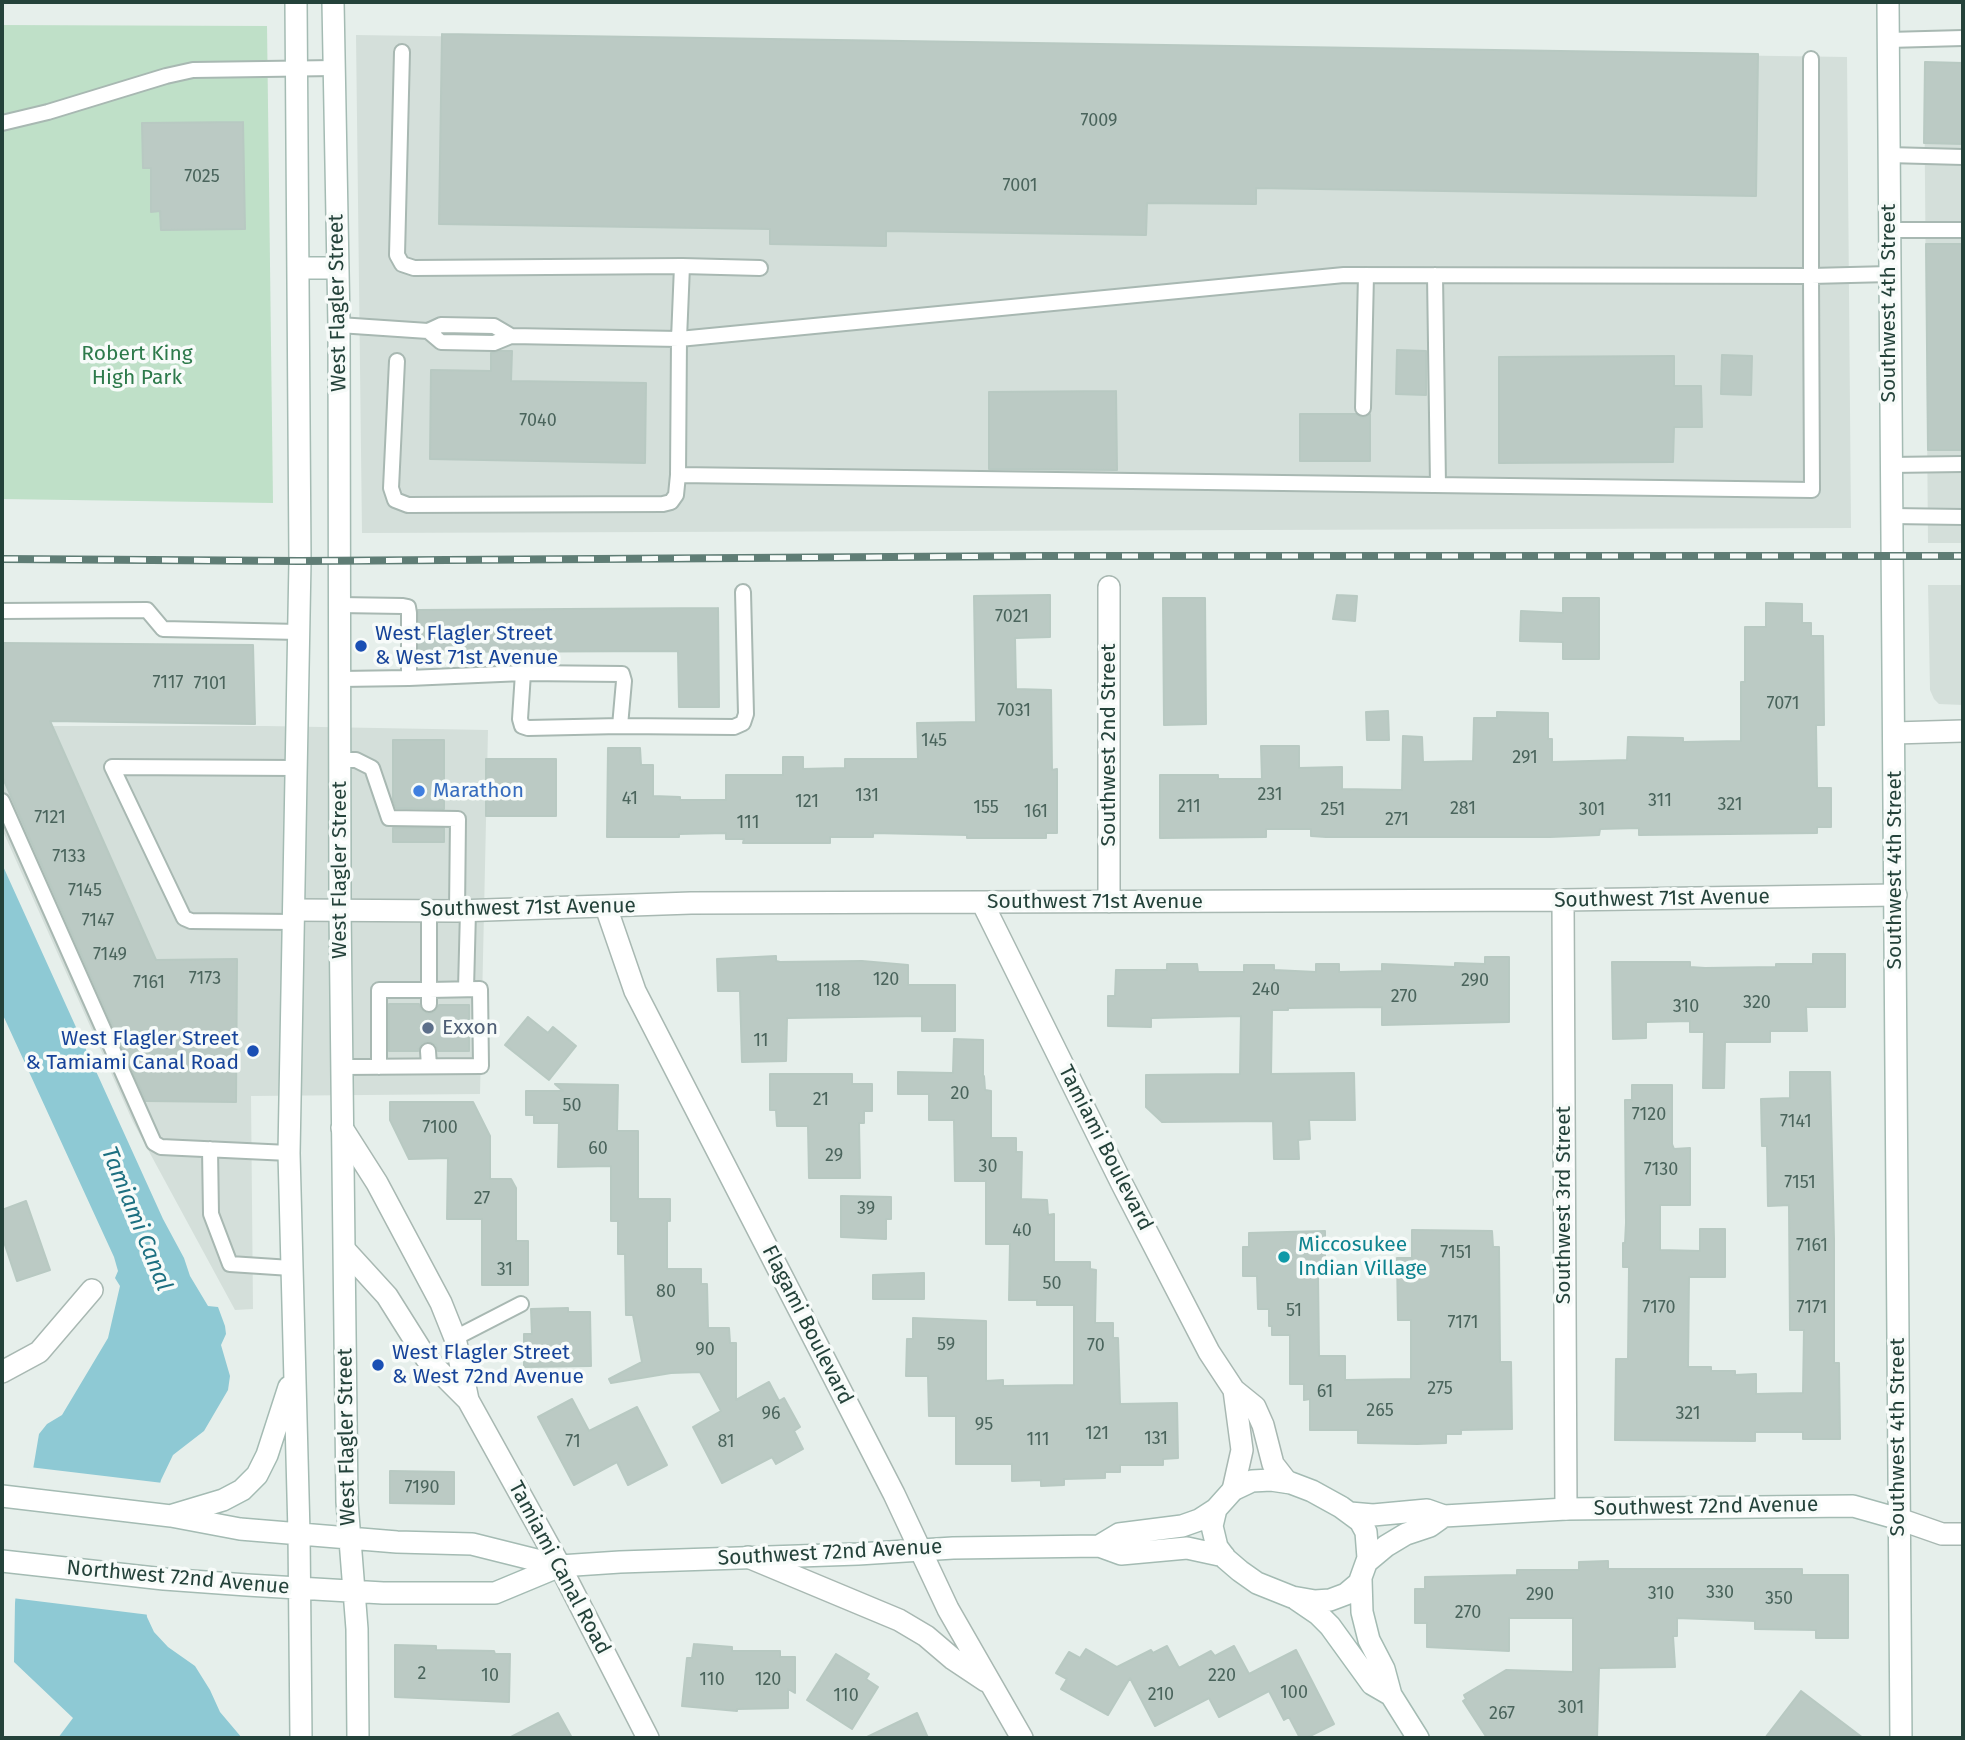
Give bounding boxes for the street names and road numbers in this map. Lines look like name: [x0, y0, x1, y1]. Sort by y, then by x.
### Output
street label: Southwest 4th Street: [1876, 204, 1902, 402]
street label: West Flagler Street: [324, 214, 352, 392]
street label: Southwest 2nd Street: [1096, 643, 1122, 847]
street label: Southwest 4th Street: [1882, 771, 1908, 969]
street label: West Flagler Street: [327, 781, 353, 959]
street label: Southwest 71st Avenue: [1554, 885, 1770, 913]
street label: Southwest 71st Avenue: [987, 889, 1203, 915]
street label: Southwest 71st Avenue: [420, 894, 636, 922]
street label: Tamiami Boulevard: [1052, 1061, 1158, 1235]
street label: Southwest 3rd Street: [1551, 1106, 1577, 1304]
street label: Flagami Boulevard: [756, 1241, 858, 1409]
street label: Southwest 4th Street: [1885, 1338, 1911, 1536]
street label: West Flagler Street: [333, 1348, 361, 1526]
street label: Tamiami Canal Road: [503, 1477, 615, 1659]
street label: Southwest 72nd Avenue: [1593, 1492, 1819, 1522]
street label: Southwest 72nd Avenue: [717, 1535, 943, 1571]
street label: Northwest 72nd Avenue: [66, 1556, 290, 1600]

